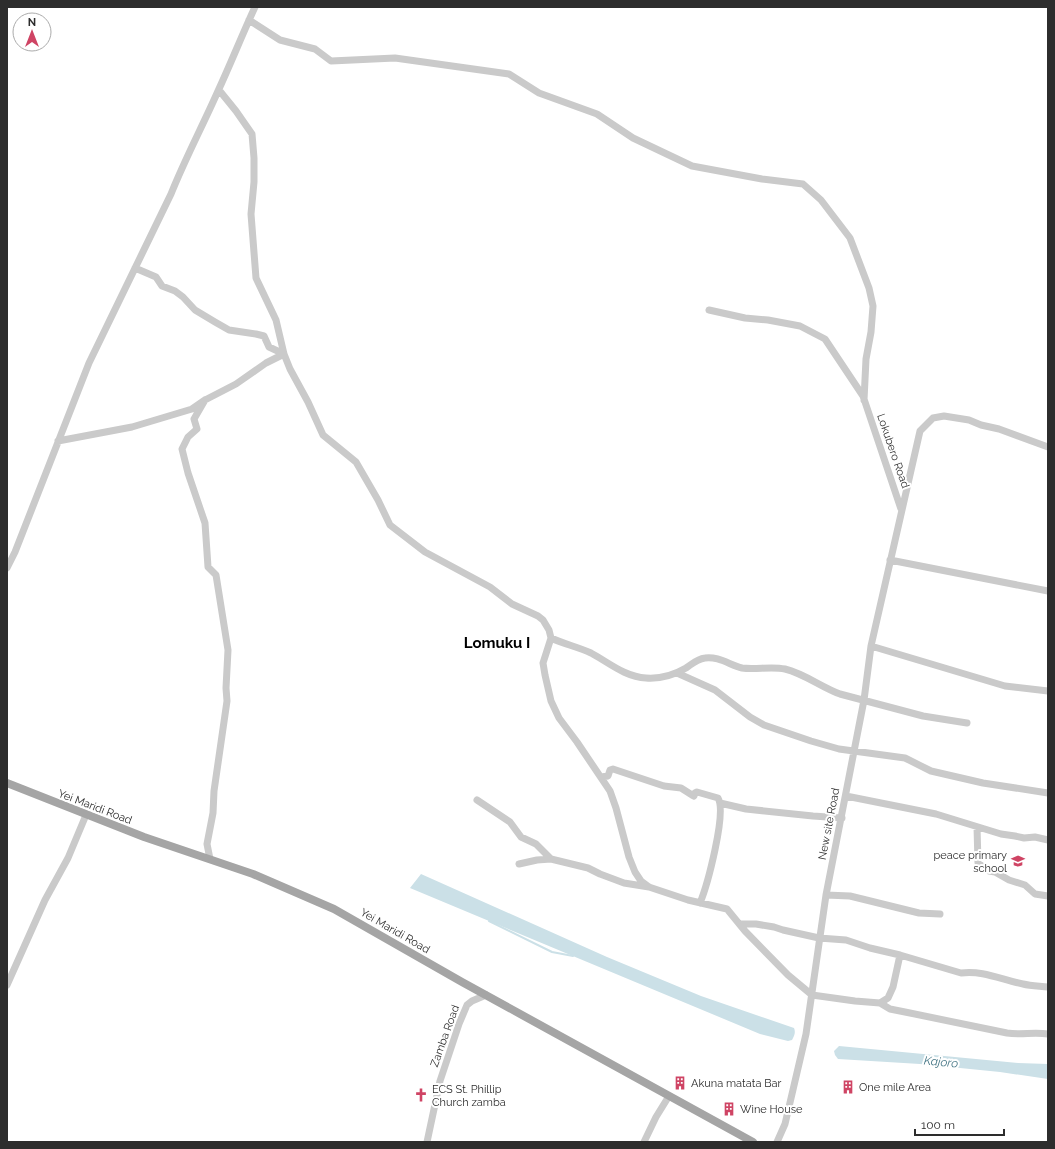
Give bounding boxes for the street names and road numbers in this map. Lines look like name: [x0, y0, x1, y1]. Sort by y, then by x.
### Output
street label: Lokubero Road: [874, 412, 912, 490]
street label: Yei Maridi Road: [56, 787, 134, 827]
street label: New site Road: [816, 787, 842, 861]
street label: Yei Maridi Road: [358, 906, 432, 956]
street label: Zamba Road: [428, 1003, 462, 1069]

